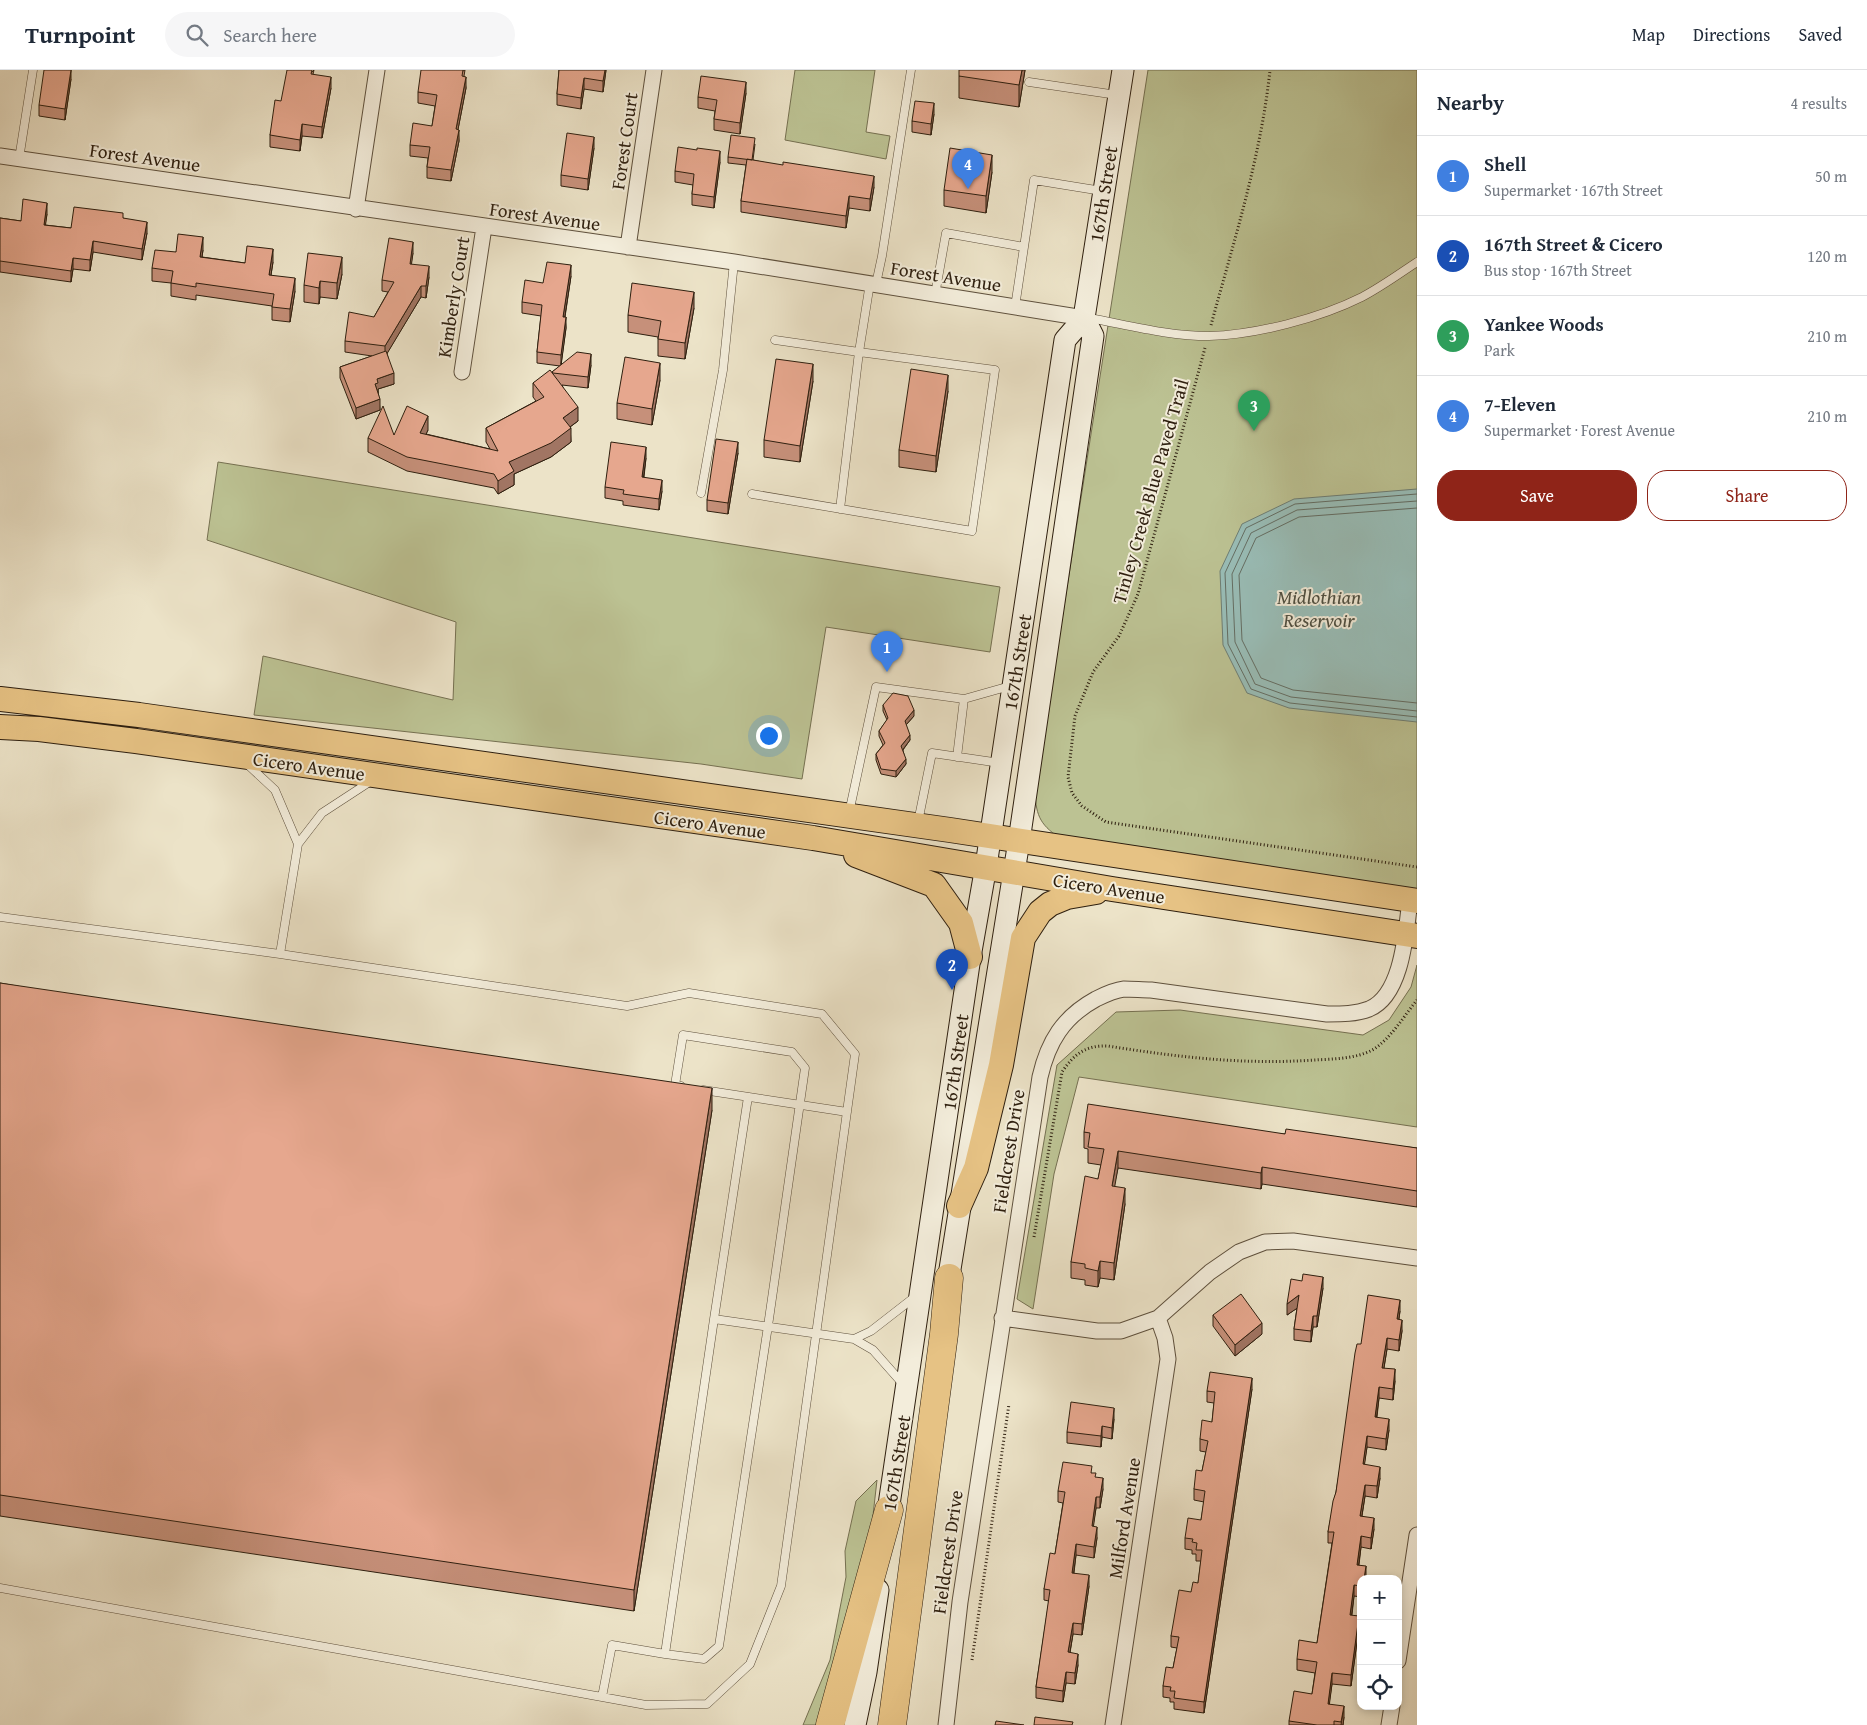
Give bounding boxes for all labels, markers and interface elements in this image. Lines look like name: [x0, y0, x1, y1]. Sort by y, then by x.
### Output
search box: [165, 12, 515, 57]
text: Turnpoint: [25, 17, 135, 52]
icon: search: [183, 21, 211, 49]
text: Search here: [223, 21, 317, 49]
text: Map: [1632, 21, 1665, 48]
text: Directions: [1693, 21, 1770, 48]
text: Saved: [1798, 21, 1842, 48]
text: Nearby: [1437, 87, 1504, 118]
street label: Forest Court: [603, 90, 645, 191]
text: 4 results: [1790, 91, 1847, 115]
street label: Forest Avenue: [88, 135, 202, 179]
street label: 167th Street: [1082, 144, 1124, 244]
pin: 4: [952, 148, 984, 189]
text: Shell: [1484, 150, 1526, 178]
text: 1: [1449, 164, 1457, 188]
text: 50 m: [1815, 164, 1847, 188]
text: Supermarket · 167th Street: [1484, 178, 1663, 202]
street label: Forest Avenue: [488, 194, 602, 238]
text: 167th Street & Cicero: [1484, 230, 1663, 258]
street label: Kimberly Court: [430, 234, 476, 360]
text: 2: [1449, 244, 1457, 268]
text: 120 m: [1807, 244, 1847, 268]
street label: Forest Avenue: [889, 253, 1003, 299]
text: Bus stop · 167th Street: [1484, 258, 1632, 282]
text: Yankee Woods: [1484, 310, 1604, 338]
text: 3: [1449, 324, 1457, 348]
text: 210 m: [1807, 324, 1847, 348]
text: Park: [1484, 338, 1515, 362]
street label: Tinley Creek Blue Paved Trail: [1104, 375, 1196, 607]
pin: 3: [1238, 390, 1270, 431]
text: 7-Eleven: [1484, 390, 1556, 418]
text: 4: [1449, 404, 1457, 428]
text: 210 m: [1807, 404, 1847, 428]
text: Supermarket · Forest Avenue: [1484, 418, 1675, 442]
button: Save: [1437, 470, 1637, 521]
button: Share: [1647, 470, 1847, 521]
water label: Midlothian Reservoir: [1277, 582, 1361, 634]
street label: 167th Street: [996, 612, 1038, 712]
pin: 1: [871, 631, 903, 672]
your location: [756, 723, 782, 749]
street label: Cicero Avenue: [251, 744, 367, 788]
street label: Cicero Avenue: [652, 802, 768, 846]
street label: Cicero Avenue: [1051, 865, 1167, 911]
pin: 2: [936, 949, 968, 990]
street label: 167th Street: [934, 1012, 976, 1112]
street label: Fieldcrest Drive: [984, 1087, 1032, 1215]
street label: 167th Street: [875, 1413, 917, 1513]
street label: Milford Avenue: [1101, 1455, 1147, 1581]
street label: Fieldcrest Drive: [924, 1488, 970, 1616]
map controls: [1357, 1575, 1402, 1710]
button: +: [1357, 1575, 1402, 1620]
button: −: [1357, 1620, 1402, 1665]
button: locate: [1357, 1665, 1402, 1710]

